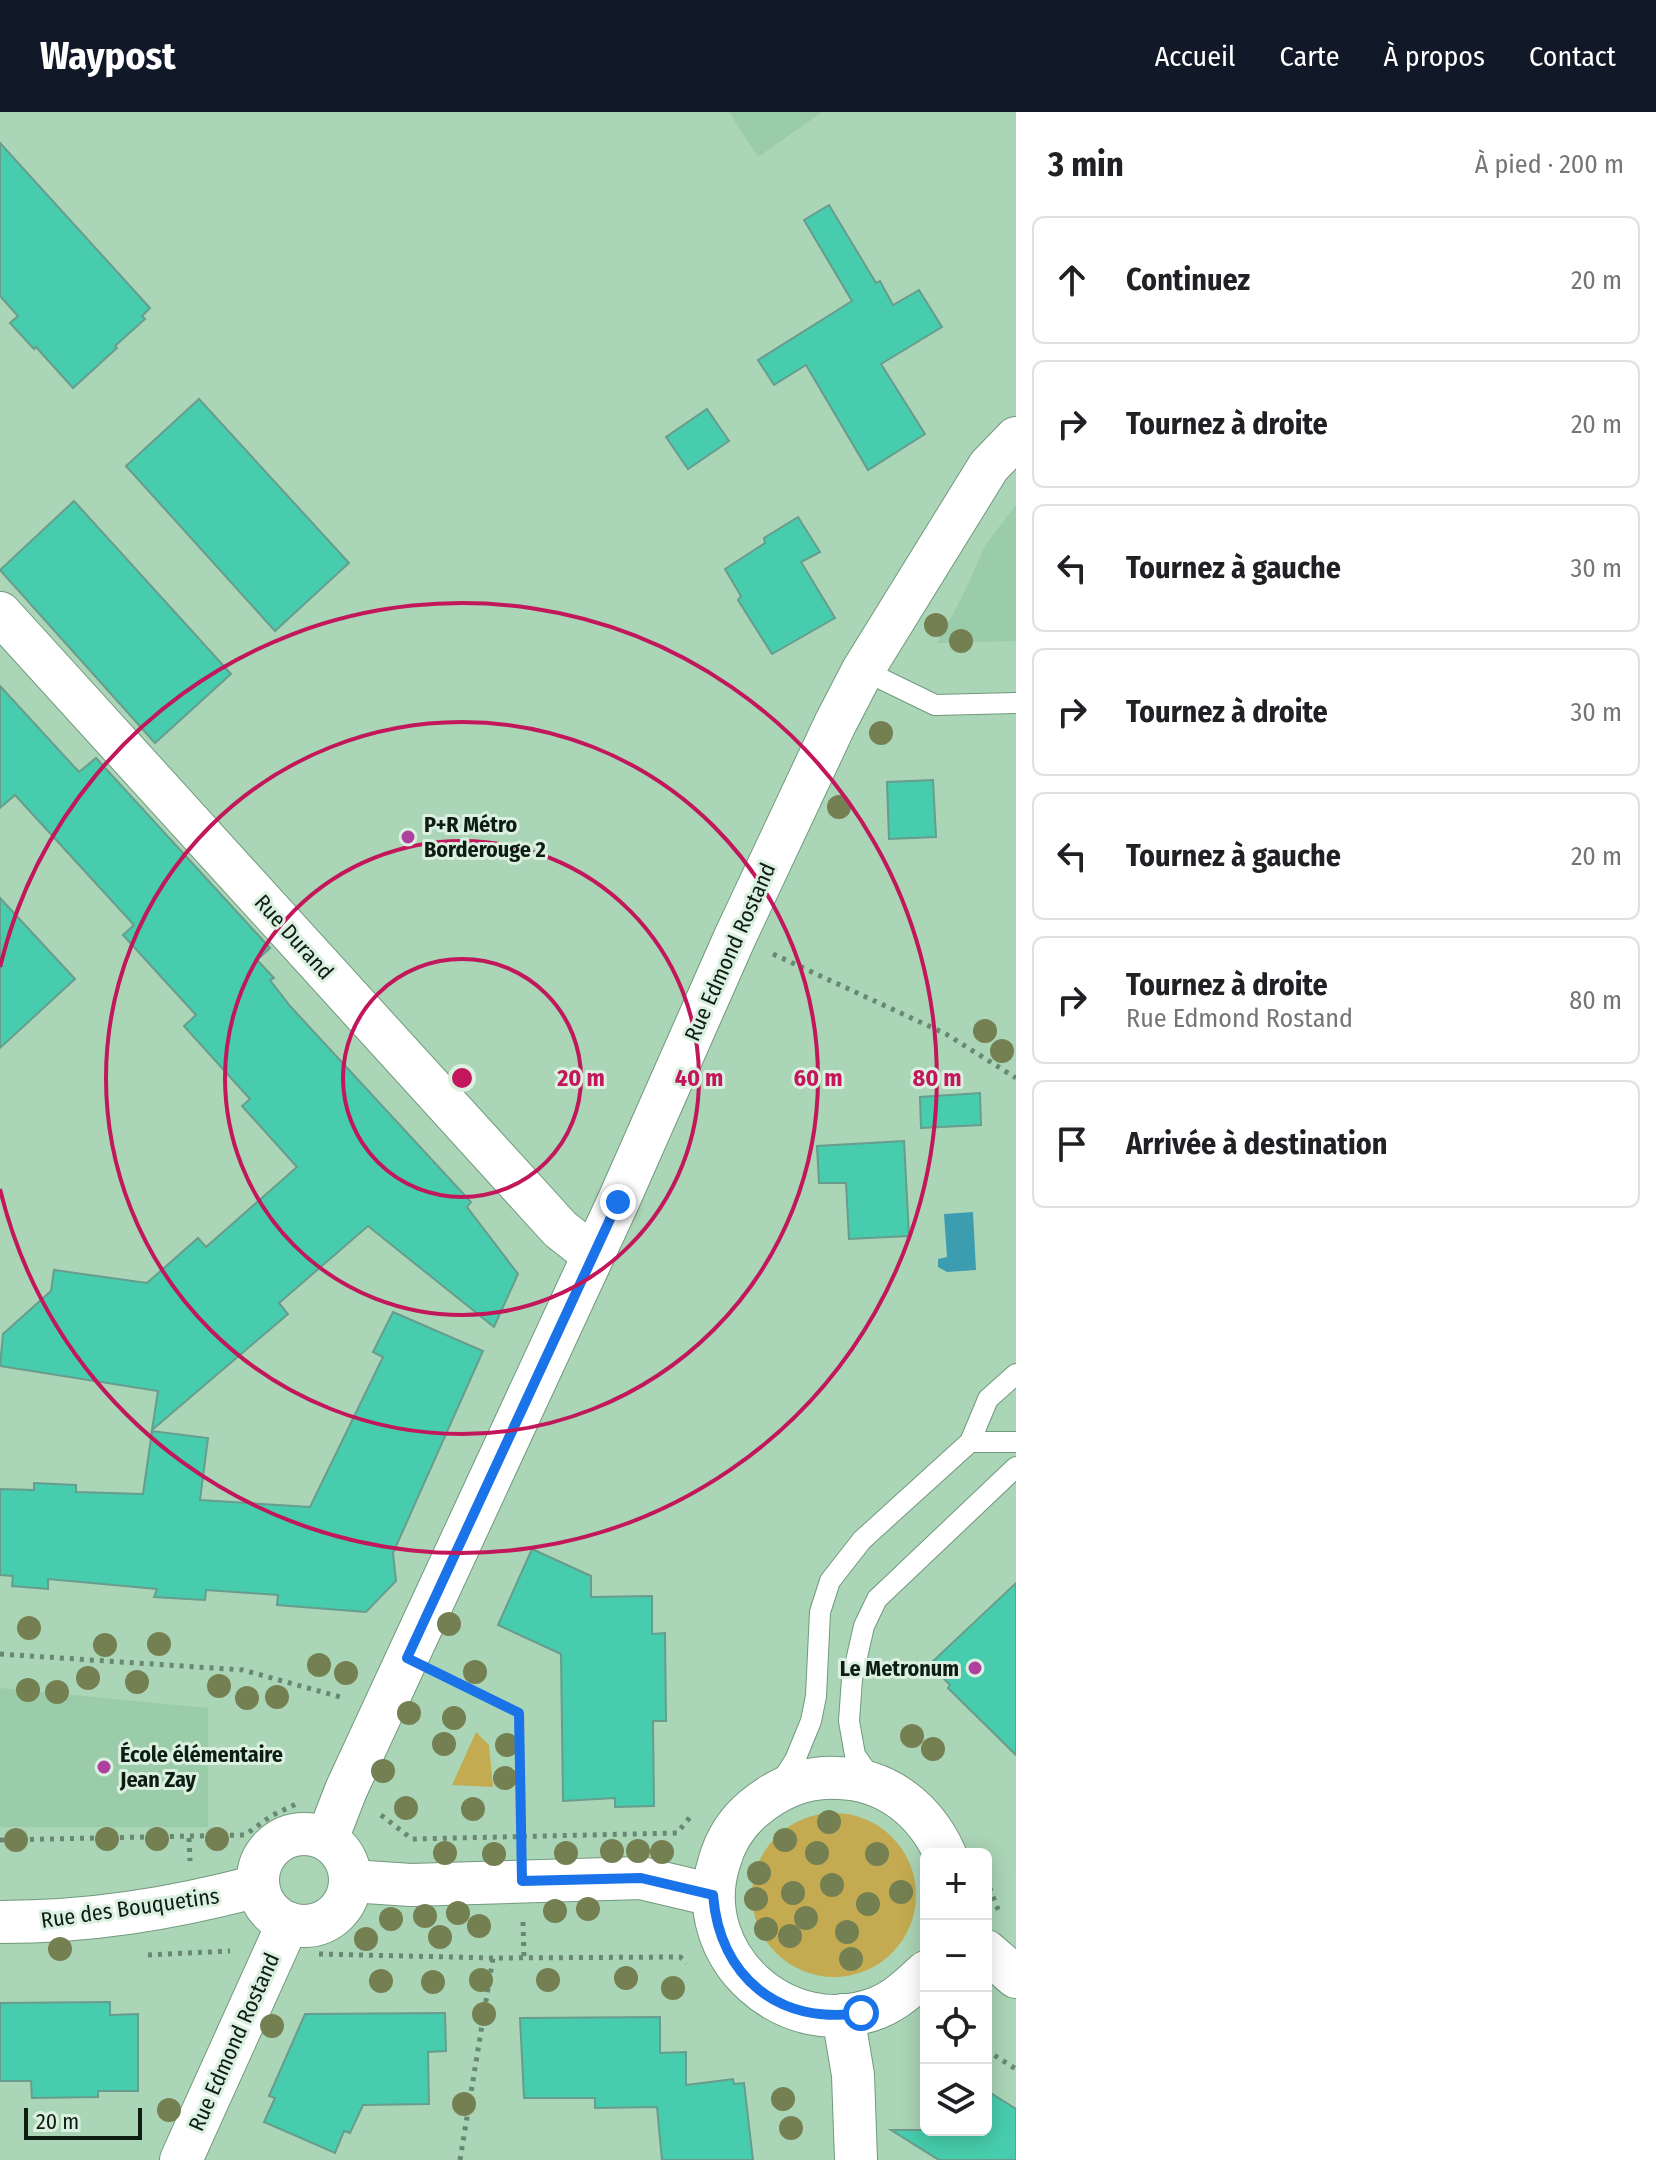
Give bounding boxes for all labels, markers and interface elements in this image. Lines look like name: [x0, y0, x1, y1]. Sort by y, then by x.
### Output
text: Waypost: [40, 33, 176, 79]
text: Accueil: [1155, 40, 1236, 73]
text: Carte: [1280, 40, 1340, 73]
text: À propos: [1384, 40, 1485, 73]
text: Contact: [1529, 40, 1616, 73]
text: 3 min: [1048, 144, 1124, 185]
text: À pied · 200 m: [1475, 149, 1624, 180]
icon: ahead: [1050, 258, 1094, 302]
text: Continuez: [1126, 262, 1250, 298]
text: 20 m: [1571, 265, 1622, 296]
icon: right: [1050, 402, 1094, 446]
text: Tournez à droite: [1126, 406, 1328, 442]
text: 20 m: [1571, 409, 1622, 440]
icon: left: [1050, 546, 1094, 590]
text: Tournez à gauche: [1126, 550, 1341, 586]
text: 30 m: [1571, 553, 1622, 584]
icon: right: [1050, 690, 1094, 734]
text: Tournez à droite: [1126, 694, 1328, 730]
text: 30 m: [1571, 697, 1622, 728]
place label: P+R Métro Borderouge 2: [424, 811, 546, 863]
marker: P+R Métro Borderouge 2: [399, 828, 417, 846]
icon: left: [1050, 834, 1094, 878]
text: Tournez à gauche: [1126, 838, 1341, 874]
text: 20 m: [1571, 841, 1622, 872]
street label: Rue Edmond Rostand: [679, 859, 781, 1045]
street label: Rue Durand: [249, 889, 339, 985]
text: Tournez à droite: [1126, 967, 1328, 1003]
icon: right: [1050, 978, 1094, 1022]
text: 80 m: [1569, 985, 1622, 1016]
text: Rue Edmond Rostand: [1126, 1003, 1353, 1034]
centre of rings: [448, 1064, 476, 1092]
text: 20 m: [556, 1064, 605, 1092]
text: 40 m: [675, 1064, 723, 1092]
text: 60 m: [794, 1064, 842, 1092]
text: 80 m: [912, 1064, 962, 1092]
icon: arrive: [1050, 1122, 1094, 1166]
text: Arrivée à destination: [1126, 1126, 1387, 1162]
route end: [600, 1184, 636, 1220]
place label: Le Metronum: [840, 1655, 959, 1682]
marker: Le Metronum: [966, 1659, 984, 1677]
place label: École élémentaire Jean Zay: [119, 1741, 283, 1793]
marker: École élémentaire Jean Zay: [95, 1758, 113, 1776]
map controls: [920, 1848, 992, 2136]
button: +: [920, 1848, 992, 1920]
street label: Rue des Bouquetins: [39, 1882, 221, 1934]
button: −: [920, 1920, 992, 1992]
street label: Rue Edmond Rostand: [183, 1949, 285, 2135]
button: locate: [920, 1992, 992, 2064]
route start: [843, 1995, 879, 2031]
button: layers: [920, 2064, 992, 2136]
scale bar: [24, 2104, 142, 2140]
text: 20 m: [36, 2108, 79, 2135]

